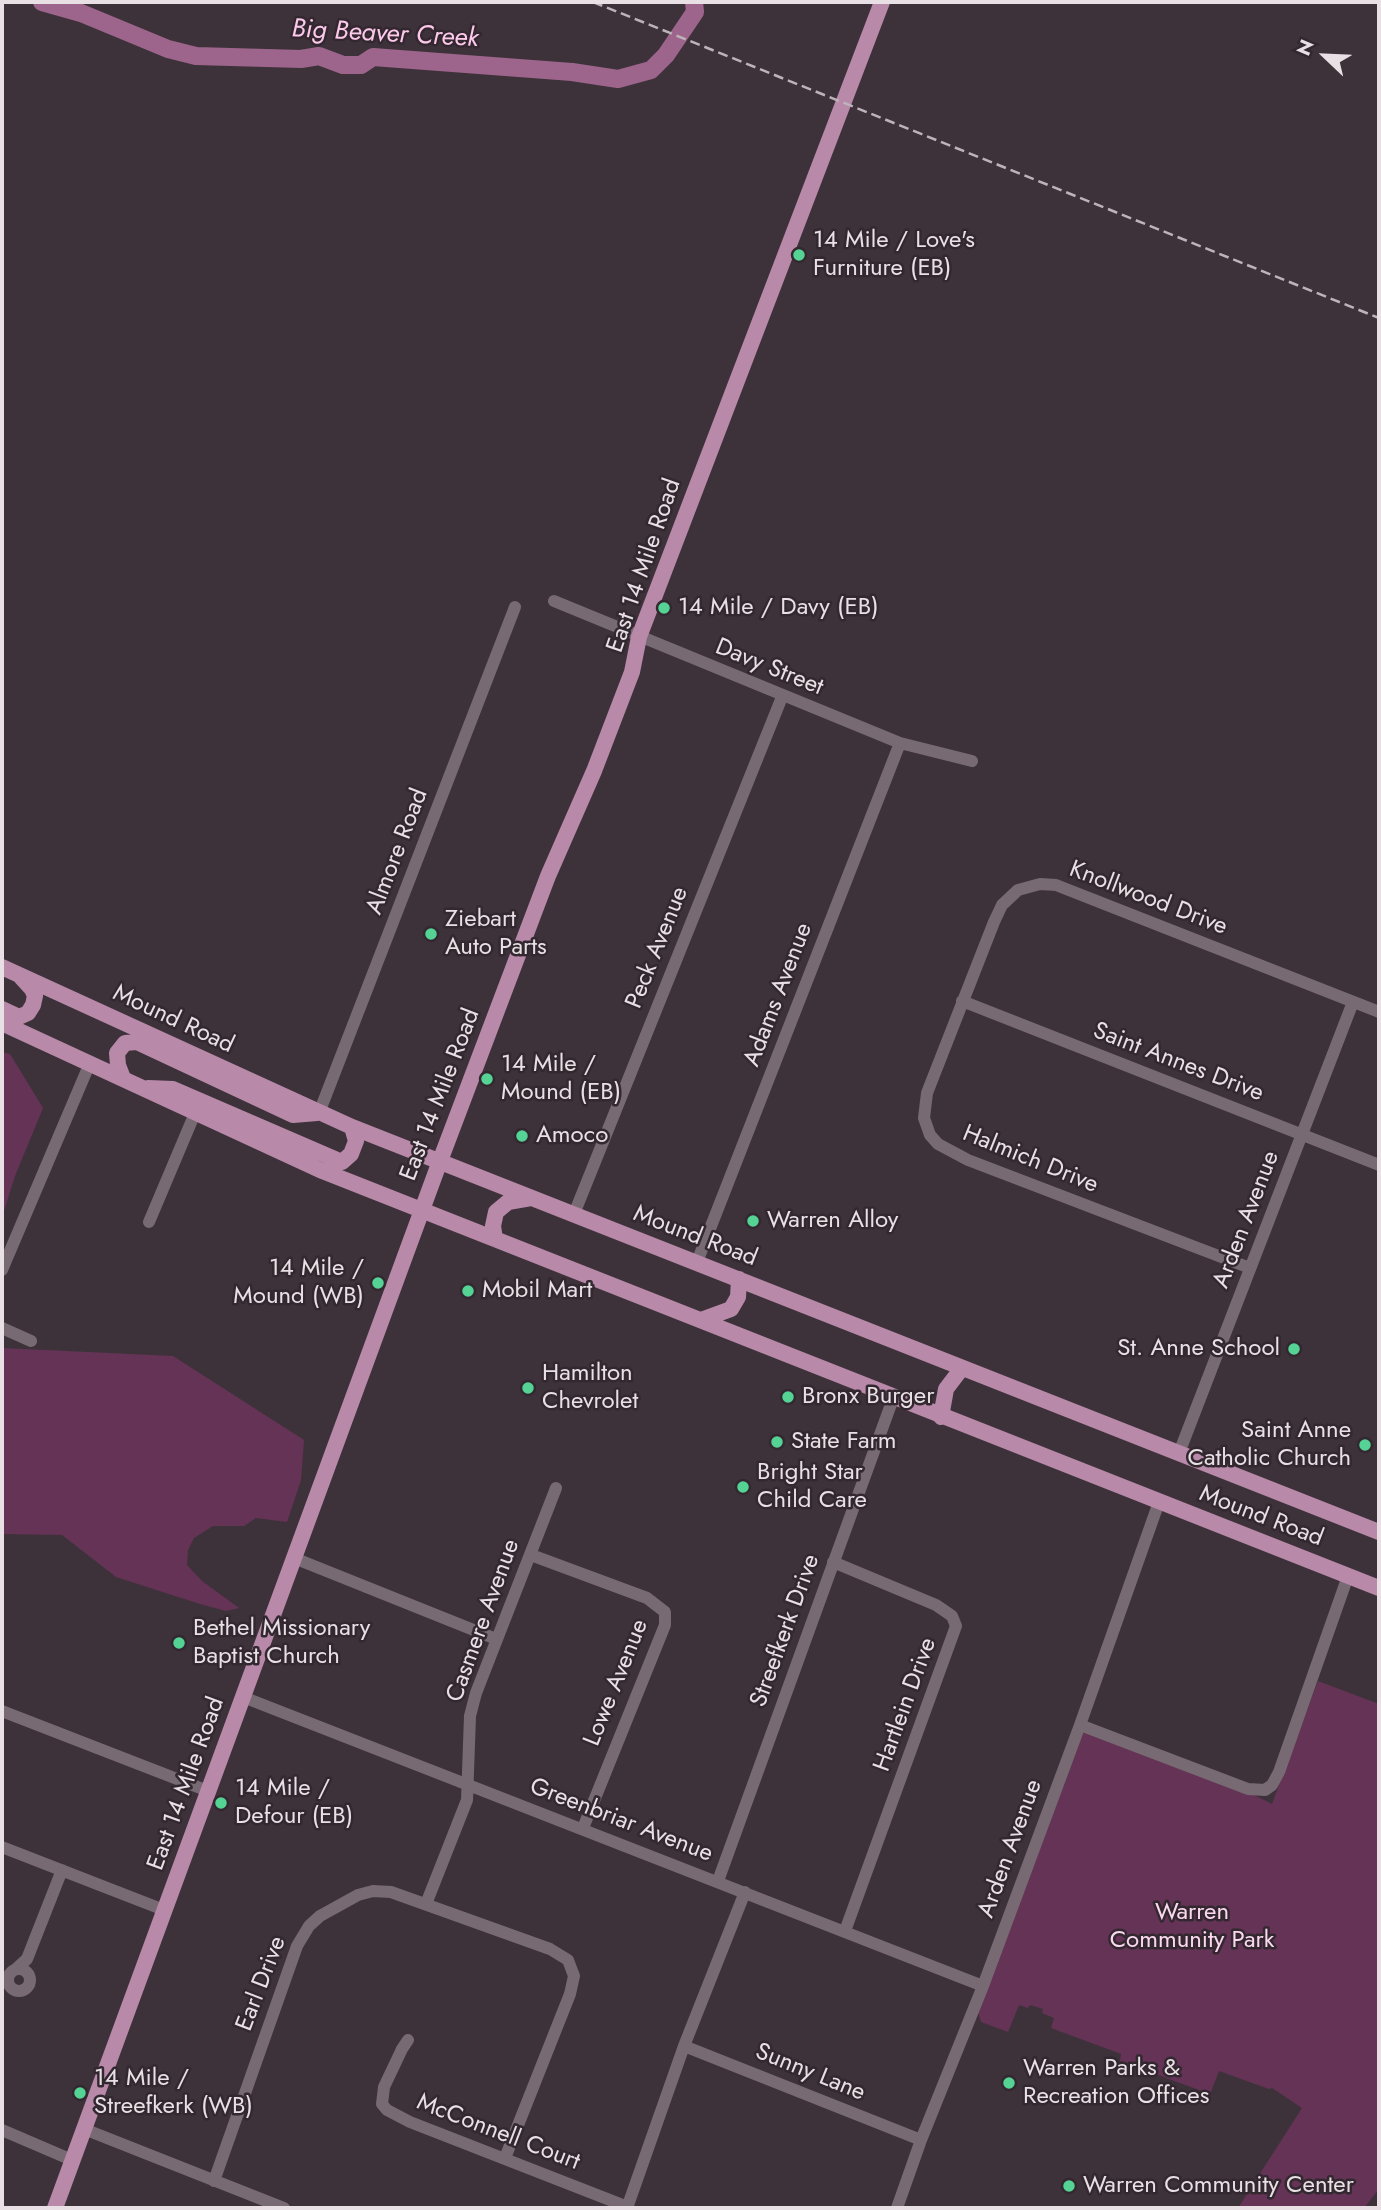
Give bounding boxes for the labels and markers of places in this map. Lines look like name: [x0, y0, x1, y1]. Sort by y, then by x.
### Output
place label: 14 Mile / Love's Furniture (EB): [813, 227, 975, 283]
marker: 14 Mile / Love's Furniture (EB): [791, 247, 807, 263]
place label: 14 Mile / Davy (EB): [678, 594, 879, 622]
marker: 14 Mile / Davy (EB): [656, 600, 672, 616]
place label: Ziebart Auto Parts: [445, 906, 547, 962]
marker: Ziebart Auto Parts: [423, 926, 439, 942]
place label: 14 Mile / Mound (EB): [501, 1051, 621, 1107]
marker: 14 Mile / Mound (EB): [479, 1071, 495, 1087]
place label: Amoco: [536, 1122, 608, 1150]
marker: Amoco: [514, 1128, 530, 1144]
place label: Warren Alloy: [767, 1207, 898, 1235]
marker: Warren Alloy: [745, 1213, 761, 1229]
place label: 14 Mile / Mound (WB): [233, 1255, 364, 1311]
marker: 14 Mile / Mound (WB): [370, 1275, 386, 1291]
place label: Mobil Mart: [482, 1277, 592, 1305]
marker: Mobil Mart: [460, 1283, 476, 1299]
place label: St. Anne School: [1117, 1335, 1280, 1363]
marker: St. Anne School: [1286, 1341, 1302, 1357]
place label: Hamilton Chevrolet: [542, 1360, 638, 1416]
marker: Hamilton Chevrolet: [520, 1380, 536, 1396]
place label: Bronx Burger: [802, 1383, 934, 1411]
marker: Bronx Burger: [780, 1389, 796, 1405]
place label: Saint Anne Catholic Church: [1188, 1417, 1351, 1473]
place label: State Farm: [791, 1428, 897, 1456]
marker: State Farm: [769, 1434, 785, 1450]
marker: Saint Anne Catholic Church: [1357, 1437, 1373, 1453]
place label: Bright Star Child Care: [757, 1459, 867, 1515]
marker: Bright Star Child Care: [735, 1479, 751, 1495]
place label: Bethel Missionary Baptist Church: [193, 1615, 370, 1671]
marker: Bethel Missionary Baptist Church: [171, 1635, 187, 1651]
place label: 14 Mile / Defour (EB): [235, 1775, 353, 1831]
marker: 14 Mile / Defour (EB): [213, 1795, 229, 1811]
place label: Warren Parks & Recreation Offices: [1023, 2055, 1209, 2111]
place label: 14 Mile / Streefkerk (WB): [94, 2065, 253, 2121]
marker: Warren Parks & Recreation Offices: [1001, 2075, 1017, 2091]
marker: 14 Mile / Streefkerk (WB): [72, 2085, 88, 2101]
place label: Warren Community Center: [1083, 2172, 1354, 2200]
marker: Warren Community Center: [1061, 2178, 1077, 2194]

